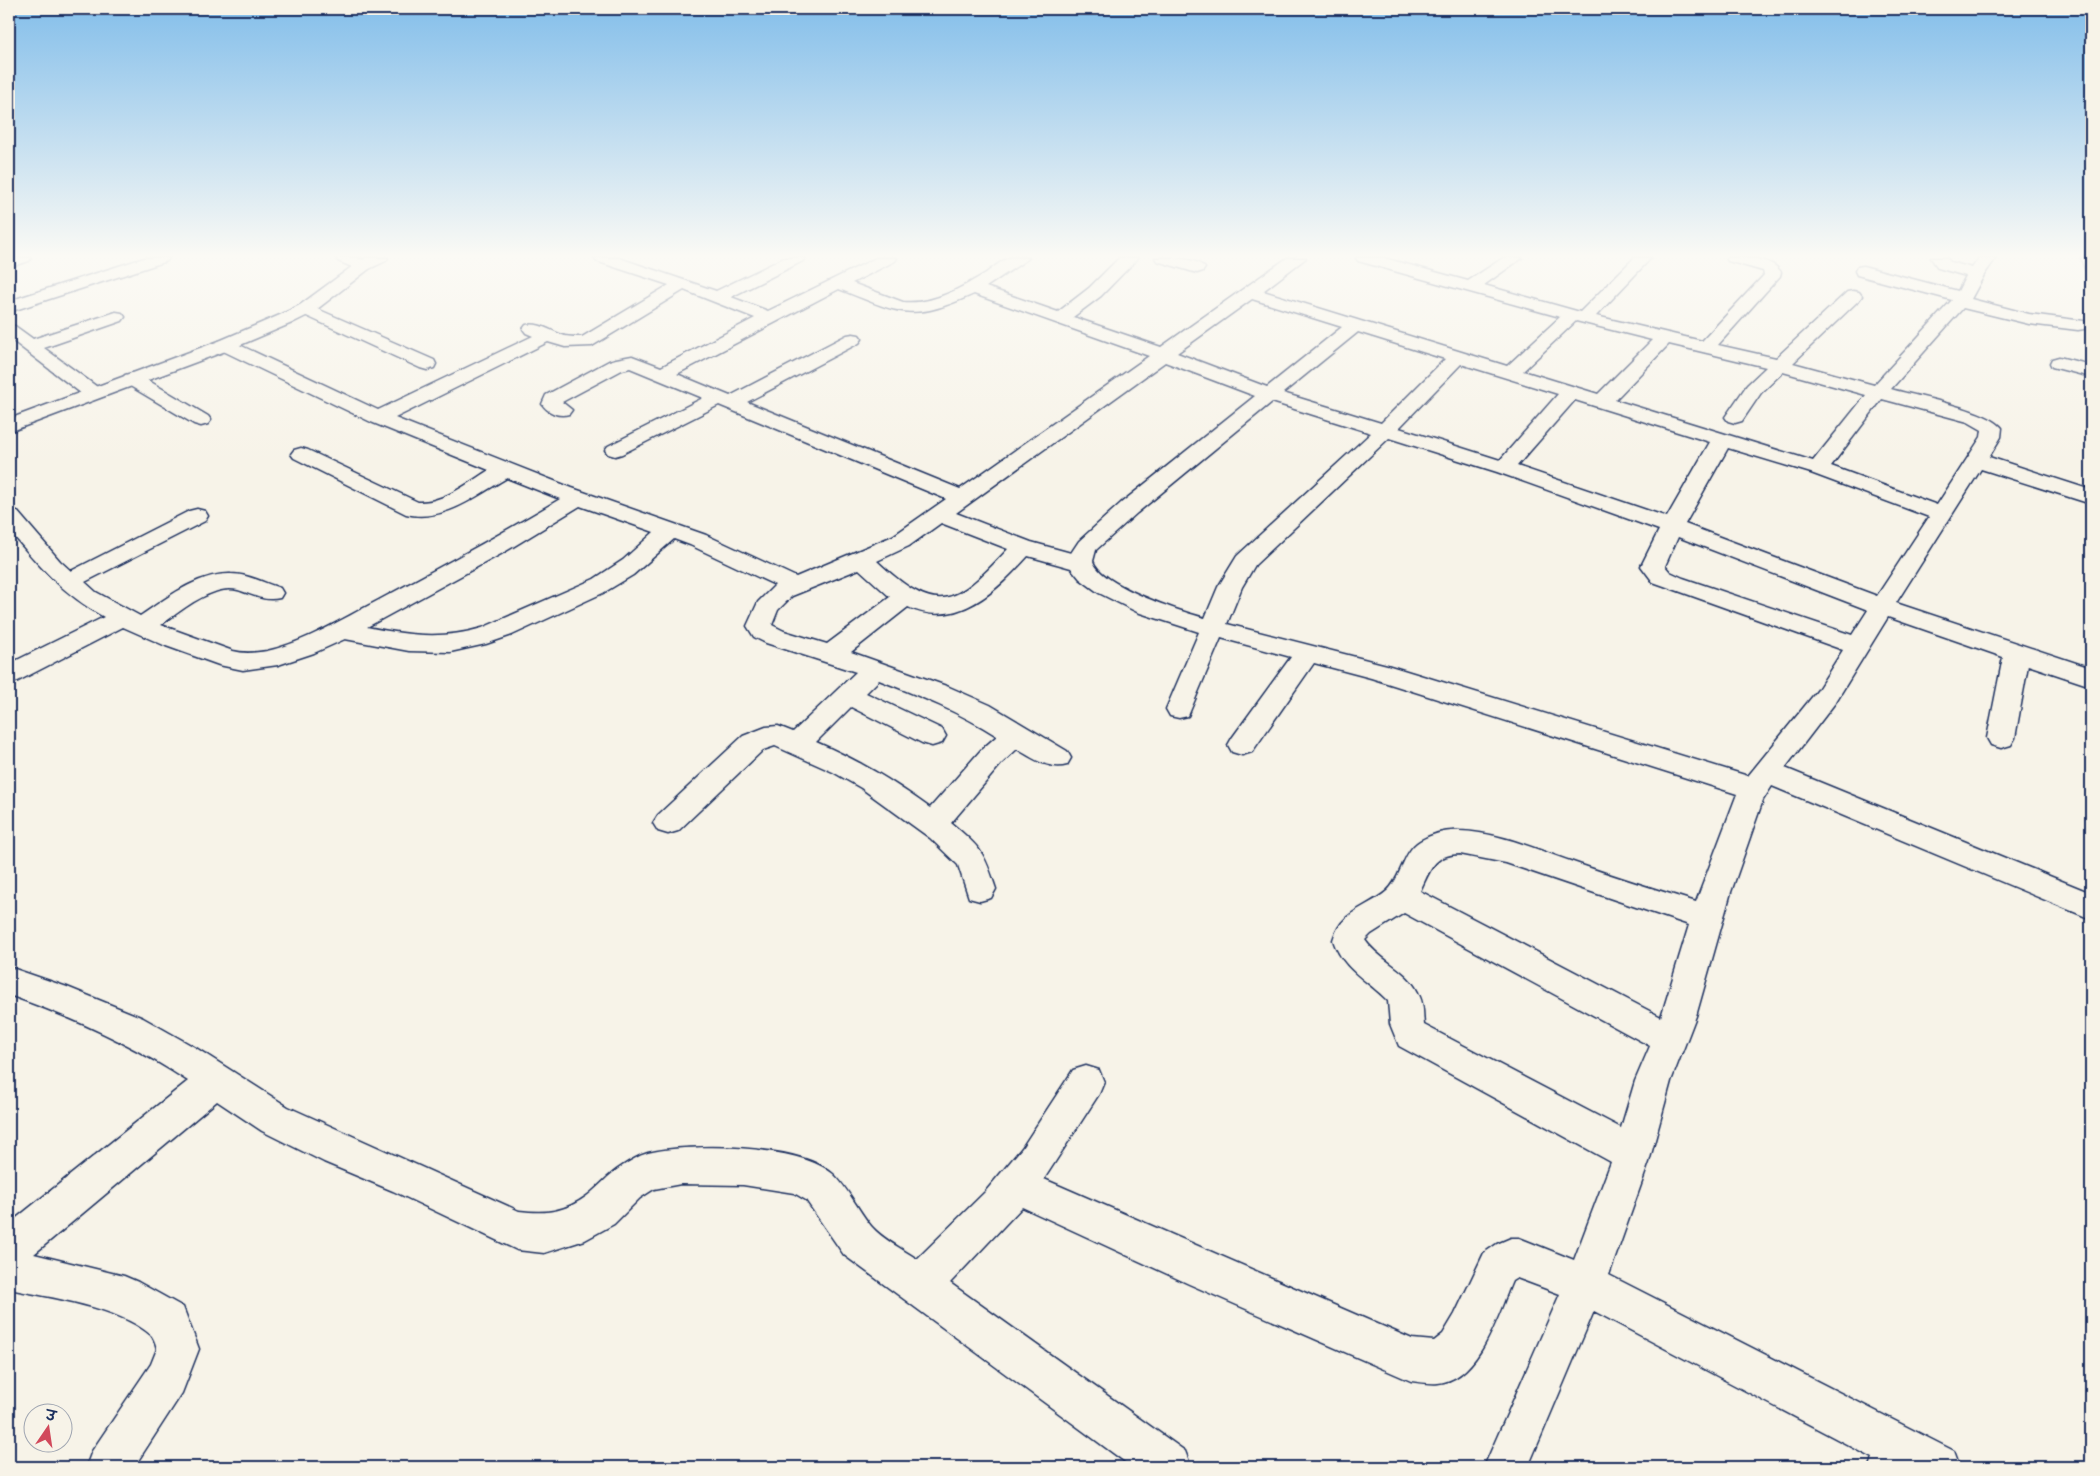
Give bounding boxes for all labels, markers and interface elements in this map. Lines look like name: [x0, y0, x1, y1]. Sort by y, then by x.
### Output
north arrow: [22, 1404, 72, 1454]
text: उ: [42, 1406, 59, 1426]

